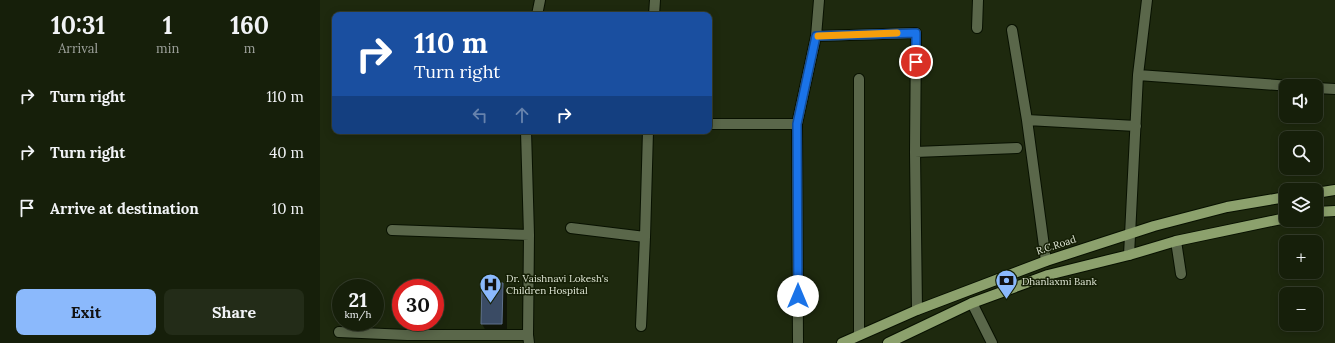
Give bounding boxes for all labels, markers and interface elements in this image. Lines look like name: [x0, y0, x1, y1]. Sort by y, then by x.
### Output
text: 10:31: [51, 10, 105, 41]
text: 1: [163, 10, 173, 41]
text: 160: [230, 10, 269, 41]
text: 110 m: [414, 25, 488, 61]
icon: right: [348, 28, 400, 80]
text: Arrival: [58, 40, 98, 57]
text: min: [156, 40, 179, 57]
text: m: [244, 40, 255, 57]
pin: [899, 45, 933, 79]
icon: arrive: [905, 51, 927, 73]
text: Turn right: [414, 60, 500, 83]
map controls: [1279, 79, 1323, 331]
button: sound: [1279, 79, 1323, 123]
icon: right: [16, 85, 38, 107]
text: Turn right: [50, 87, 126, 106]
text: 110 m: [266, 87, 304, 106]
icon: left: [469, 104, 491, 126]
icon: ahead: [511, 104, 533, 126]
icon: right: [553, 104, 575, 126]
button: search: [1279, 131, 1323, 175]
icon: right: [16, 141, 38, 163]
text: Turn right: [50, 143, 126, 162]
text: 40 m: [269, 143, 304, 162]
button: layers: [1279, 183, 1323, 227]
icon: arrive: [16, 197, 38, 219]
text: Arrive at destination: [50, 199, 199, 218]
text: 10 m: [272, 199, 304, 218]
street label: R.C.Road: [1034, 232, 1078, 258]
button: +: [1279, 235, 1323, 279]
bank icon: Dhanlaxmi Bank: [993, 268, 1019, 301]
hospital icon: Dr. Vaishnavi Lokesh's Children Hospital: [477, 271, 503, 304]
place label: Dr. Vaishnavi Lokesh's Children Hospital: [506, 272, 609, 297]
position arrow: [777, 275, 819, 317]
place label: Dhanlaxmi Bank: [1022, 275, 1098, 288]
speed limit sign: 30: [392, 279, 444, 331]
text: 21: [349, 287, 367, 312]
button: −: [1279, 287, 1323, 331]
button: Exit: [16, 289, 156, 335]
button: Share: [164, 289, 304, 335]
text: km/h: [344, 308, 372, 321]

